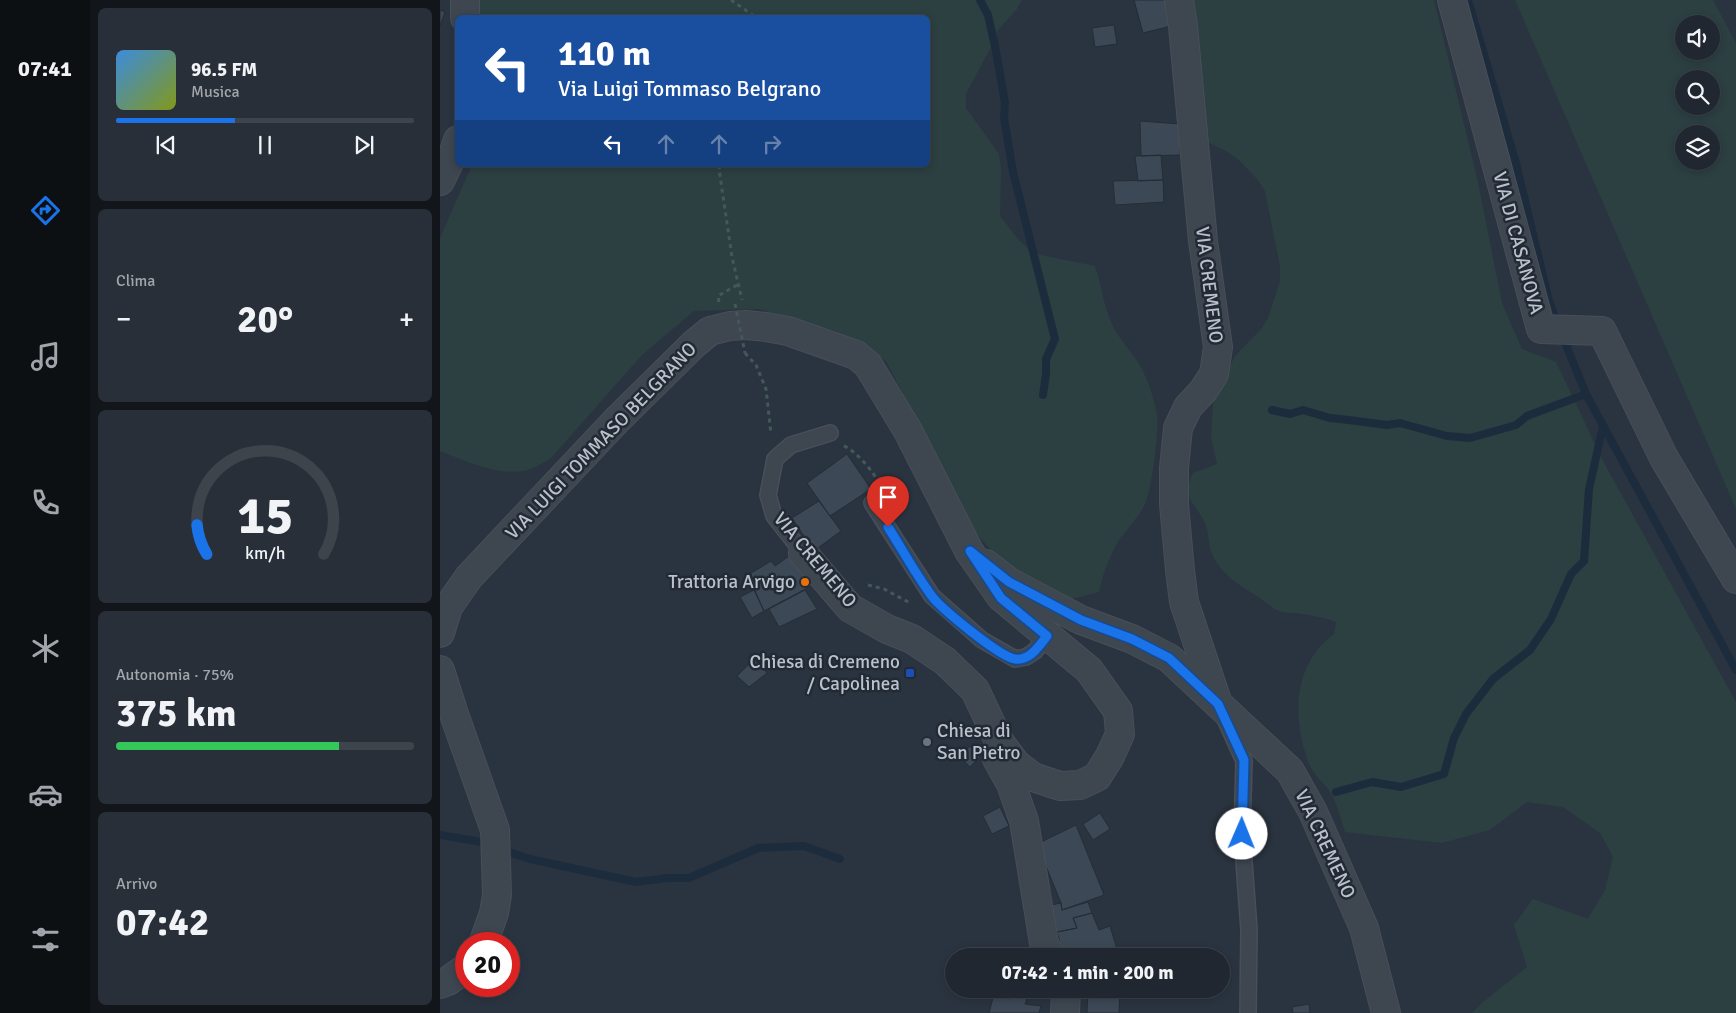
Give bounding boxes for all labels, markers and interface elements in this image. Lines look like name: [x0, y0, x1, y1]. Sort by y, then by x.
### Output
map controls: [1675, 15, 1720, 170]
button: sound: [1675, 15, 1720, 60]
text: 110 m: [558, 32, 651, 75]
icon: left: [475, 35, 540, 100]
text: 07:41: [18, 55, 72, 82]
text: 96.5 FM: [191, 58, 257, 82]
button: search: [1675, 70, 1720, 115]
text: Via Luigi Tommaso Belgrano: [558, 75, 821, 102]
text: Musica: [191, 82, 240, 102]
button: layers: [1675, 125, 1720, 170]
icon: left: [599, 130, 627, 158]
icon: ahead: [652, 130, 680, 158]
icon: ahead: [705, 130, 733, 158]
icon: right: [758, 130, 786, 158]
icon: previous: [152, 131, 180, 159]
icon: pause: [251, 131, 279, 159]
icon: next: [350, 131, 378, 159]
street label: VIA DI CASANOVA: [1487, 169, 1549, 317]
icon: directions: [28, 193, 63, 228]
street label: VIA CREMENO: [1190, 225, 1228, 345]
text: Clima: [116, 271, 155, 291]
text: 20°: [237, 296, 293, 343]
text: −: [116, 302, 131, 336]
text: +: [399, 302, 414, 336]
street label: VIA LUIGI TOMMASO BELGRANO: [500, 337, 702, 545]
icon: music: [28, 339, 63, 374]
pin: [867, 476, 909, 527]
icon: arrive: [874, 483, 902, 511]
text: 15: [237, 484, 293, 548]
icon: phone: [28, 485, 63, 520]
street label: VIA CREMENO: [768, 507, 862, 613]
text: km/h: [245, 542, 285, 564]
place label: Trattoria Arvigo: [668, 570, 795, 594]
marker: Trattoria Arvigo: [799, 576, 811, 588]
icon: climate: [28, 631, 63, 666]
place label: Chiesa di Cremeno / Capolinea: [750, 650, 900, 696]
text: Autonomia · 75%: [116, 665, 234, 685]
marker: Chiesa di Cremeno / Capolinea: [904, 667, 916, 679]
text: 375 km: [116, 690, 237, 737]
place label: Chiesa di San Pietro: [937, 719, 1020, 765]
marker: Chiesa di San Pietro: [921, 736, 933, 748]
icon: car: [28, 777, 63, 812]
street label: VIA CREMENO: [1289, 786, 1361, 902]
position arrow: [1215, 807, 1267, 859]
text: Arrivo: [116, 874, 157, 894]
text: 07:42: [116, 899, 209, 946]
icon: filters: [28, 922, 63, 957]
speed limit sign: 20: [455, 932, 520, 997]
text: 07:42 · 1 min · 200 m: [1001, 961, 1174, 985]

